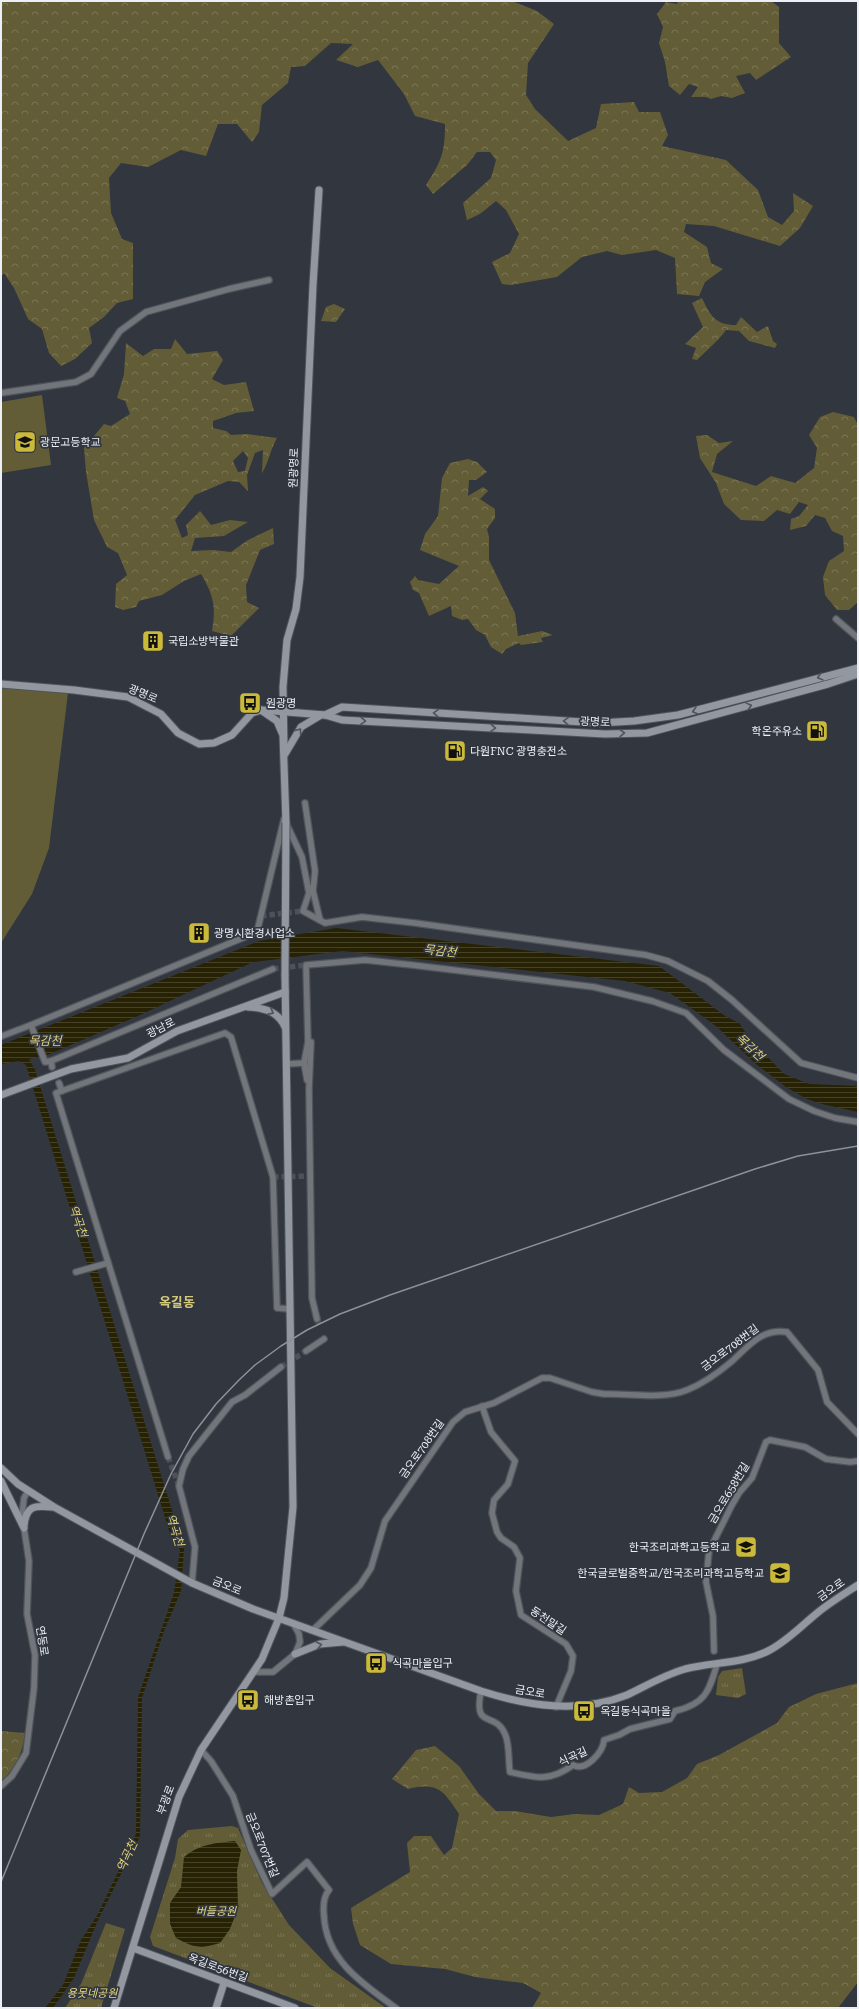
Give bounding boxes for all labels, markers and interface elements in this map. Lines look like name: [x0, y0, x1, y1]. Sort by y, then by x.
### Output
school or university icon: 광문고등학교: [12, 429, 38, 455]
place label: 광문고등학교: [40, 436, 101, 449]
street label: 원광명로: [287, 448, 301, 488]
building icon: 국립소방박물관: [140, 628, 166, 654]
place label: 국립소방박물관: [168, 635, 239, 648]
one-way arrow: [817, 672, 823, 680]
street label: 광명로: [126, 682, 160, 706]
bus stop icon: 원광명: [237, 690, 263, 716]
place label: 원광명: [266, 697, 296, 710]
one-way arrow: [746, 702, 752, 710]
one-way arrow: [691, 706, 698, 715]
one-way arrow: [433, 708, 439, 717]
street label: 광명로: [580, 715, 610, 729]
one-way arrow: [360, 717, 366, 725]
one-way arrow: [563, 717, 569, 726]
fuel station icon: 학온주유소: [804, 718, 830, 744]
one-way arrow: [490, 723, 496, 732]
place label: 학온주유소: [751, 725, 802, 738]
one-way arrow: [294, 728, 301, 735]
one-way arrow: [619, 729, 625, 737]
fuel station icon: 다원FNC 광명충전소: [442, 738, 468, 764]
place label: 다원FNC 광명충전소: [470, 745, 567, 758]
building icon: 광명시환경사업소: [186, 920, 212, 946]
place label: 광명시환경사업소: [214, 927, 295, 940]
water label: 목감천: [423, 942, 459, 960]
one-way arrow: [266, 1007, 274, 1015]
street label: 광남로: [145, 1015, 177, 1041]
water label: 목감천: [733, 1031, 768, 1065]
water label: 목감천: [28, 1034, 64, 1048]
water label: 역곡천: [66, 1203, 90, 1241]
district label: 옥길동: [159, 1295, 195, 1310]
street label: 금오로708번길: [698, 1322, 762, 1374]
street label: 금오로708번길: [397, 1417, 447, 1481]
street label: 금오로658번길: [706, 1460, 752, 1526]
water label: 역곡천: [163, 1512, 187, 1550]
school or university icon: 한국조리과학고등학교: [733, 1534, 759, 1560]
place label: 한국조리과학고등학교: [629, 1541, 730, 1554]
school or university icon: 한국글로벌중학교/한국조리과학고등학교: [767, 1560, 793, 1586]
place label: 한국글로벌중학교/한국조리과학고등학교: [577, 1567, 764, 1580]
street label: 금오로: [210, 1574, 244, 1598]
street label: 금오로: [815, 1576, 847, 1604]
street label: 동천말길: [528, 1604, 568, 1638]
street label: 연동로: [33, 1625, 51, 1657]
one-way arrow: [316, 1641, 323, 1650]
bus stop icon: 식곡마을입구: [363, 1650, 389, 1676]
place label: 식곡마을입구: [392, 1657, 453, 1670]
street label: 금오로: [514, 1683, 546, 1701]
bus stop icon: 해방촌입구: [235, 1687, 261, 1713]
place label: 해방촌입구: [264, 1694, 315, 1707]
bus stop icon: 옥길동식곡마을: [571, 1698, 597, 1724]
place label: 옥길동식곡마을: [600, 1705, 671, 1718]
street label: 식곡길: [556, 1745, 590, 1769]
street label: 부광로: [154, 1783, 178, 1817]
street label: 금오로707번길: [243, 1811, 281, 1879]
water label: 역곡천: [114, 1836, 141, 1874]
park label: 버들공원: [196, 1905, 237, 1918]
street label: 옥길로56번길: [186, 1951, 250, 1985]
park label: 용못네공원: [67, 1987, 118, 2000]

